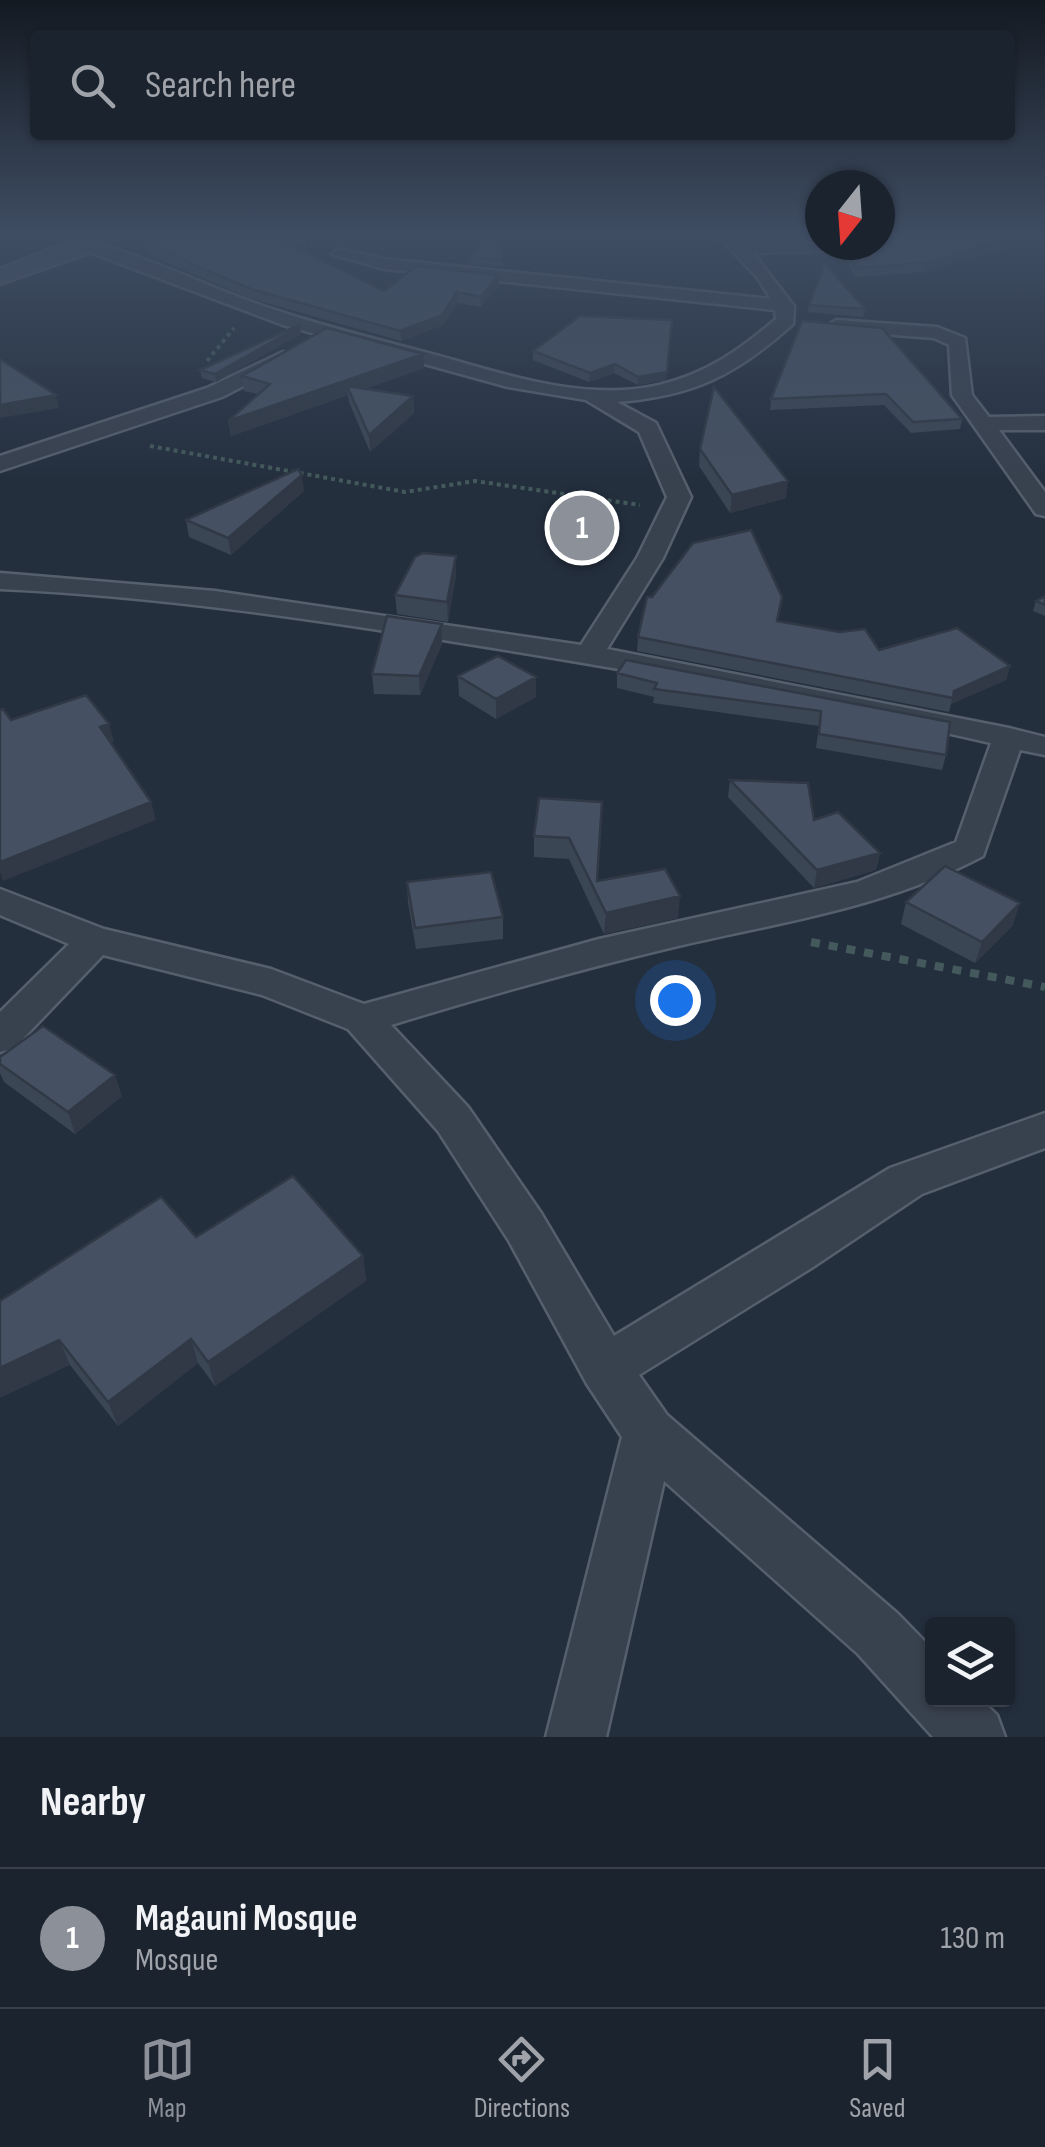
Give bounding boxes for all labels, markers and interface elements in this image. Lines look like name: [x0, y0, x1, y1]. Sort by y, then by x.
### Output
search box: [30, 30, 1015, 140]
icon: search: [65, 58, 120, 113]
text: Search here: [145, 63, 296, 108]
north arrow: [805, 170, 895, 260]
pin: 1: [550, 490, 614, 566]
your location: [650, 975, 701, 1026]
map controls: [925, 1617, 1015, 1707]
button: layers: [925, 1617, 1015, 1707]
text: Nearby: [40, 1777, 146, 1828]
text: Magauni Mosque: [135, 1896, 357, 1941]
text: 1: [66, 1919, 79, 1958]
text: 130 m: [940, 1919, 1005, 1958]
text: Mosque: [135, 1941, 218, 1980]
tab: Map: [140, 2032, 195, 2125]
tab: Directions: [474, 2032, 570, 2125]
tab: Saved: [849, 2032, 905, 2125]

